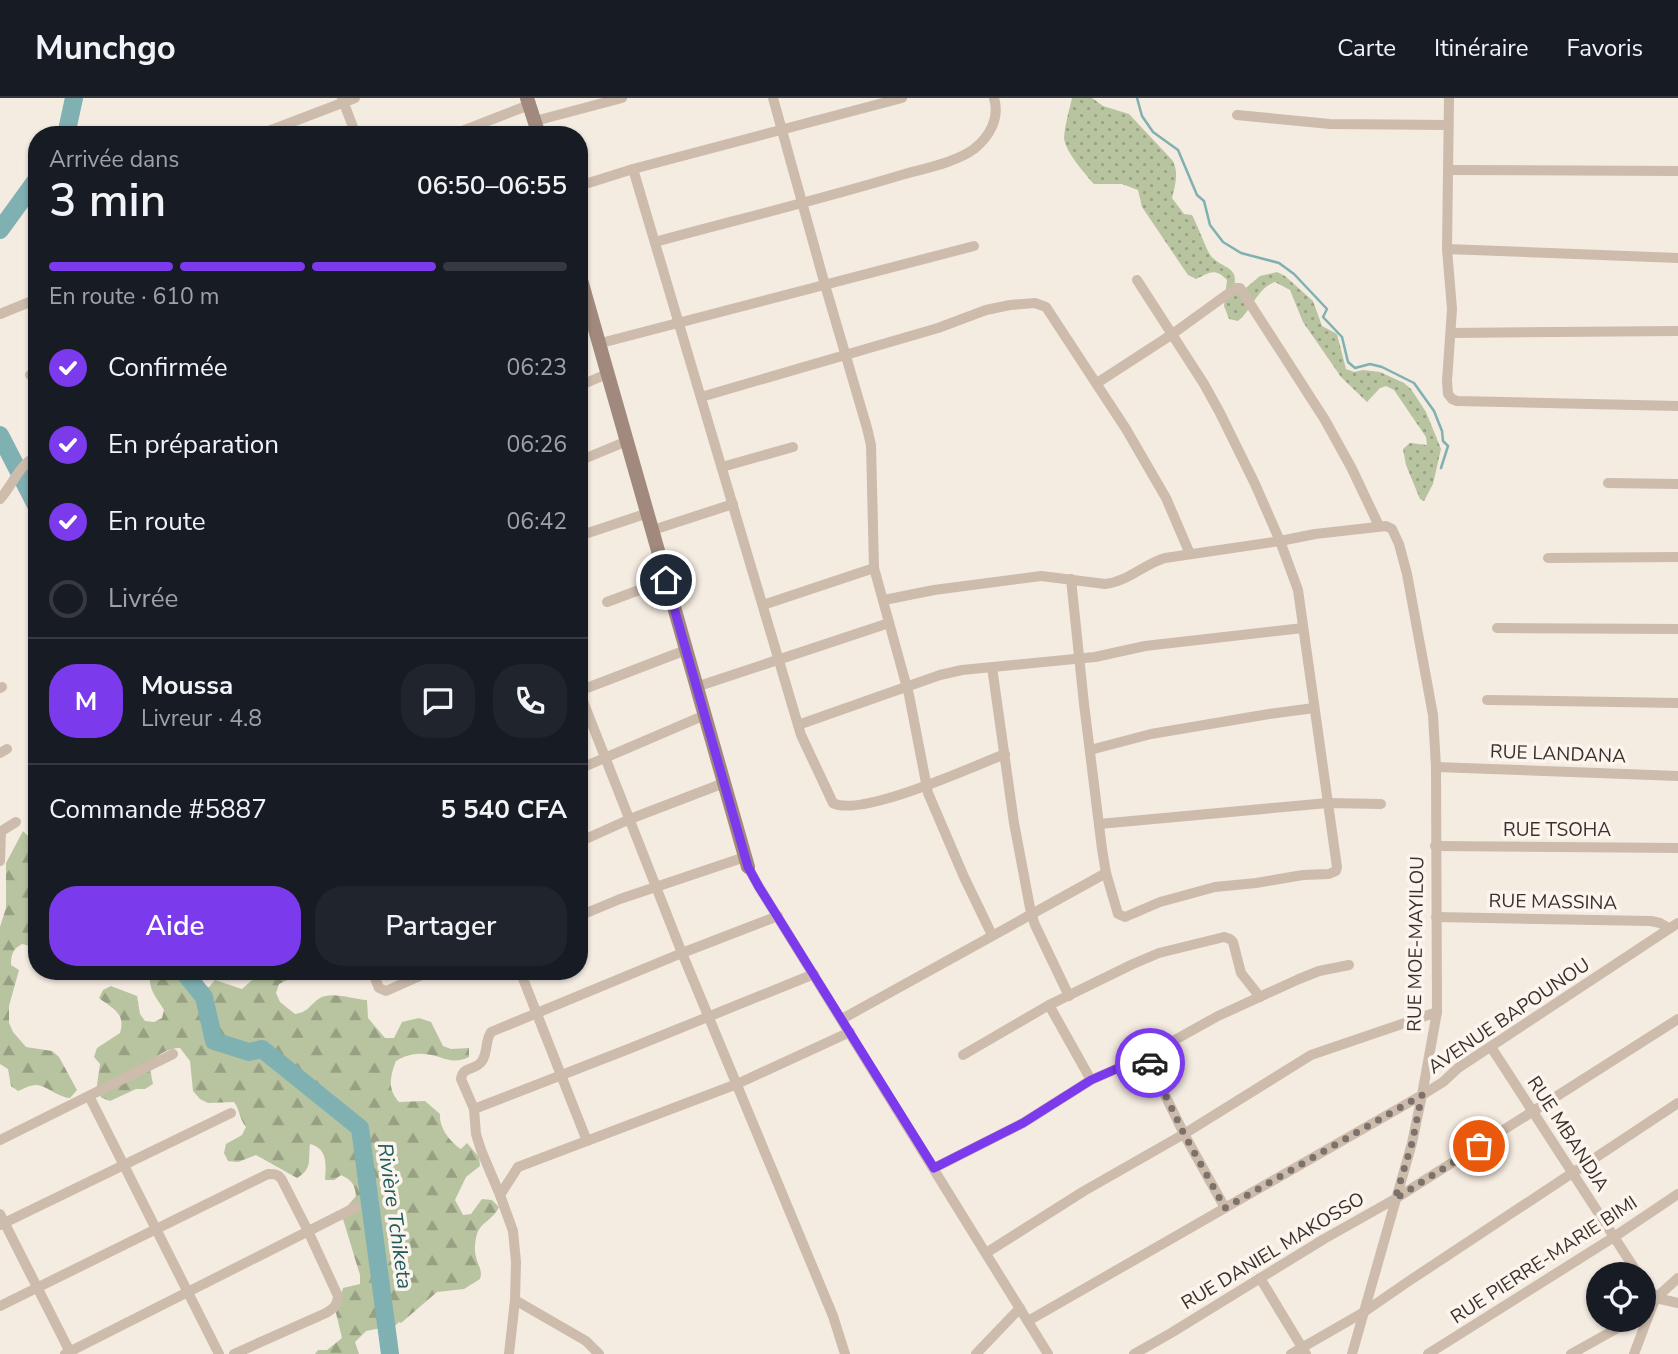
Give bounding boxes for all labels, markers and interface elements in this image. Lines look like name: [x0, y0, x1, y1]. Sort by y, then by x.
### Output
text: Munchgo: [35, 26, 176, 71]
text: Carte: [1337, 32, 1396, 64]
text: Itinéraire: [1434, 32, 1528, 64]
text: Favoris: [1566, 32, 1643, 64]
text: Arrivée dans: [49, 144, 179, 175]
text: 06:50–06:55: [417, 168, 567, 203]
text: 3 min: [49, 169, 166, 232]
text: En route · 610 m: [49, 281, 219, 312]
icon: check: [49, 349, 87, 387]
text: Confirmée: [108, 350, 228, 385]
text: 06:23: [507, 352, 567, 383]
icon: check: [49, 426, 87, 464]
text: En préparation: [108, 427, 279, 462]
text: 06:26: [507, 429, 567, 460]
icon: check: [49, 503, 87, 541]
text: En route: [108, 504, 206, 539]
text: 06:42: [507, 506, 567, 537]
pin: [636, 550, 696, 610]
icon: home: [647, 561, 685, 599]
text: Livrée: [108, 581, 178, 616]
button: chat: [401, 664, 475, 738]
button: phone: [493, 664, 567, 738]
text: Moussa: [141, 668, 233, 703]
text: M: [75, 684, 97, 719]
text: Livreur · 4.8: [141, 703, 262, 734]
street label: RUE LANDANA: [1490, 739, 1627, 769]
text: Commande #5887: [49, 792, 267, 827]
text: 5 540 CFA: [440, 792, 567, 827]
street label: RUE TSOHA: [1503, 817, 1611, 843]
street label: RUE MOE-MAYILOU: [1401, 856, 1431, 1032]
button: Aide: [49, 886, 301, 966]
button: Partager: [315, 886, 567, 966]
street label: RUE MASSINA: [1488, 888, 1618, 916]
street label: AVENUE BAPOUNOU: [1423, 952, 1595, 1080]
courier: [1115, 1028, 1185, 1098]
icon: car: [1131, 1044, 1169, 1082]
street label: RUE MBANDJA: [1521, 1071, 1615, 1197]
pin: [1449, 1116, 1509, 1176]
icon: bag: [1460, 1127, 1498, 1165]
water label: Rivière Tchiketa: [371, 1141, 419, 1291]
street label: RUE DANIEL MAKOSSO: [1177, 1186, 1369, 1316]
street label: RUE PIERRE-MARIE BIMI: [1446, 1190, 1642, 1330]
map controls: [1586, 1262, 1656, 1332]
button: locate: [1586, 1262, 1656, 1332]

